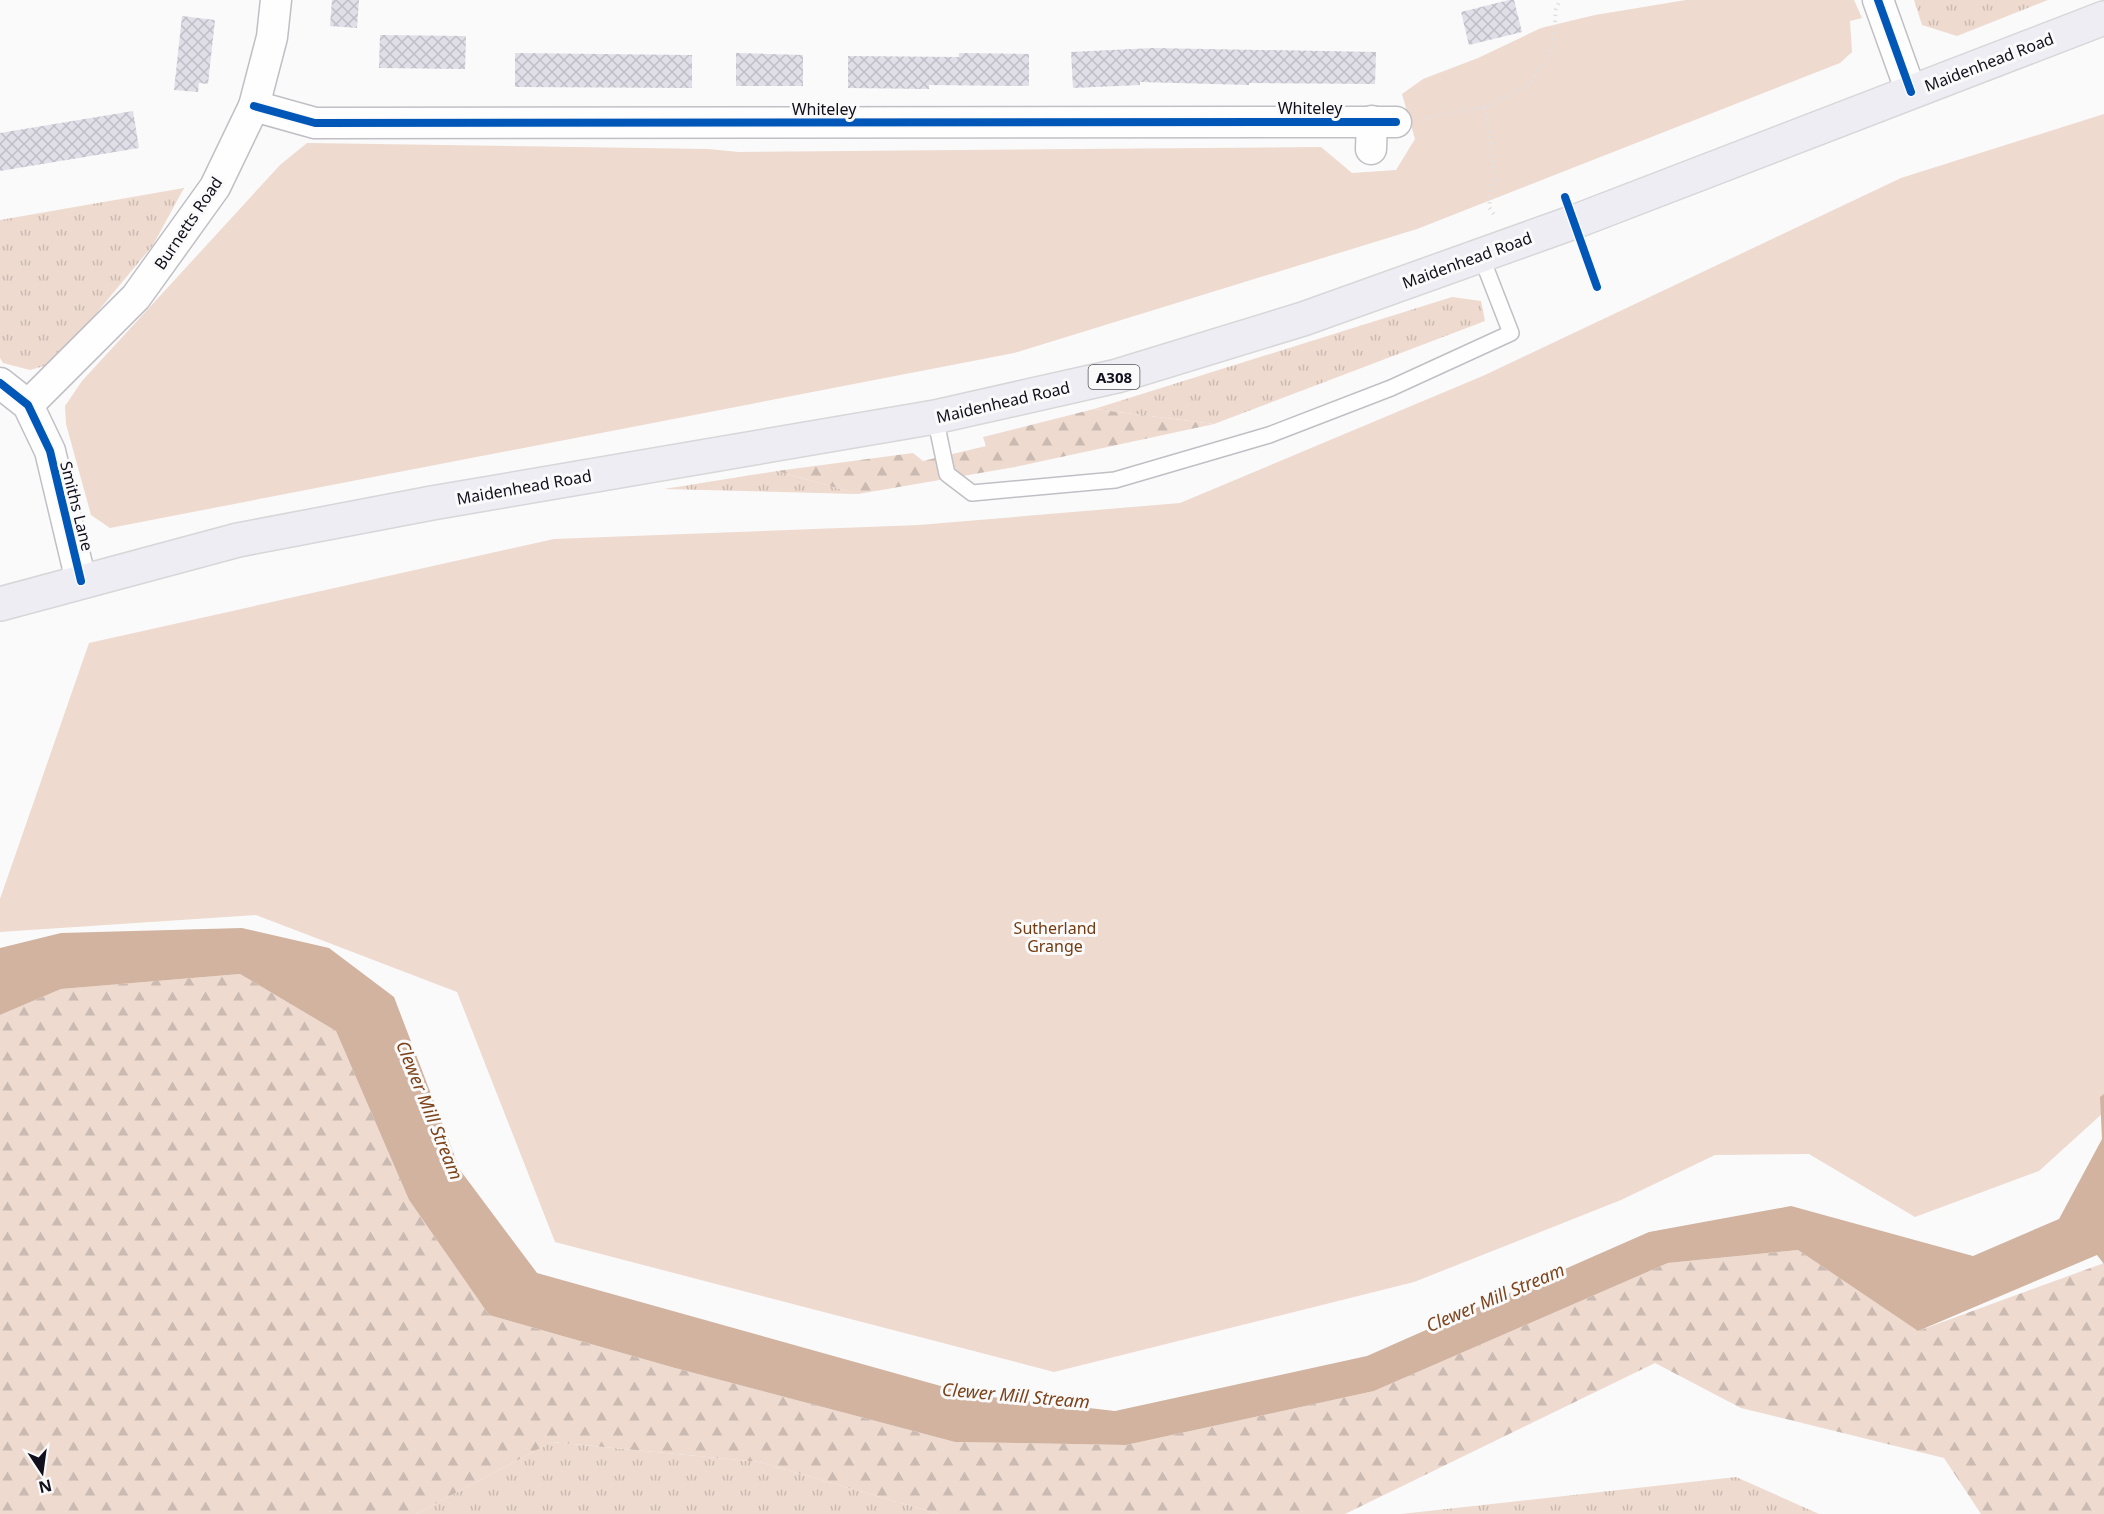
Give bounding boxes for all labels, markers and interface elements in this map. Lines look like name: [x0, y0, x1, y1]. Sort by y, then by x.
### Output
street label: Maidenhead Road: [1921, 27, 2057, 97]
street label: Whiteley: [1278, 97, 1343, 119]
street label: Whiteley: [792, 98, 857, 120]
street label: Burnetts Road: [149, 172, 227, 274]
street label: Maidenhead Road: [1399, 226, 1535, 294]
road number: A308: [1088, 365, 1140, 389]
street label: Maidenhead Road: [934, 376, 1072, 428]
street label: Smiths Lane: [55, 459, 99, 553]
street label: Maidenhead Road: [455, 464, 593, 510]
park label: Sutherland Grange: [1014, 917, 1096, 957]
water label: Clewer Mill Stream: [391, 1037, 469, 1183]
water label: Clewer Mill Stream: [1422, 1257, 1568, 1337]
water label: Clewer Mill Stream: [941, 1377, 1091, 1413]
north arrow: [12, 1442, 72, 1502]
text: N: [37, 1474, 54, 1499]

